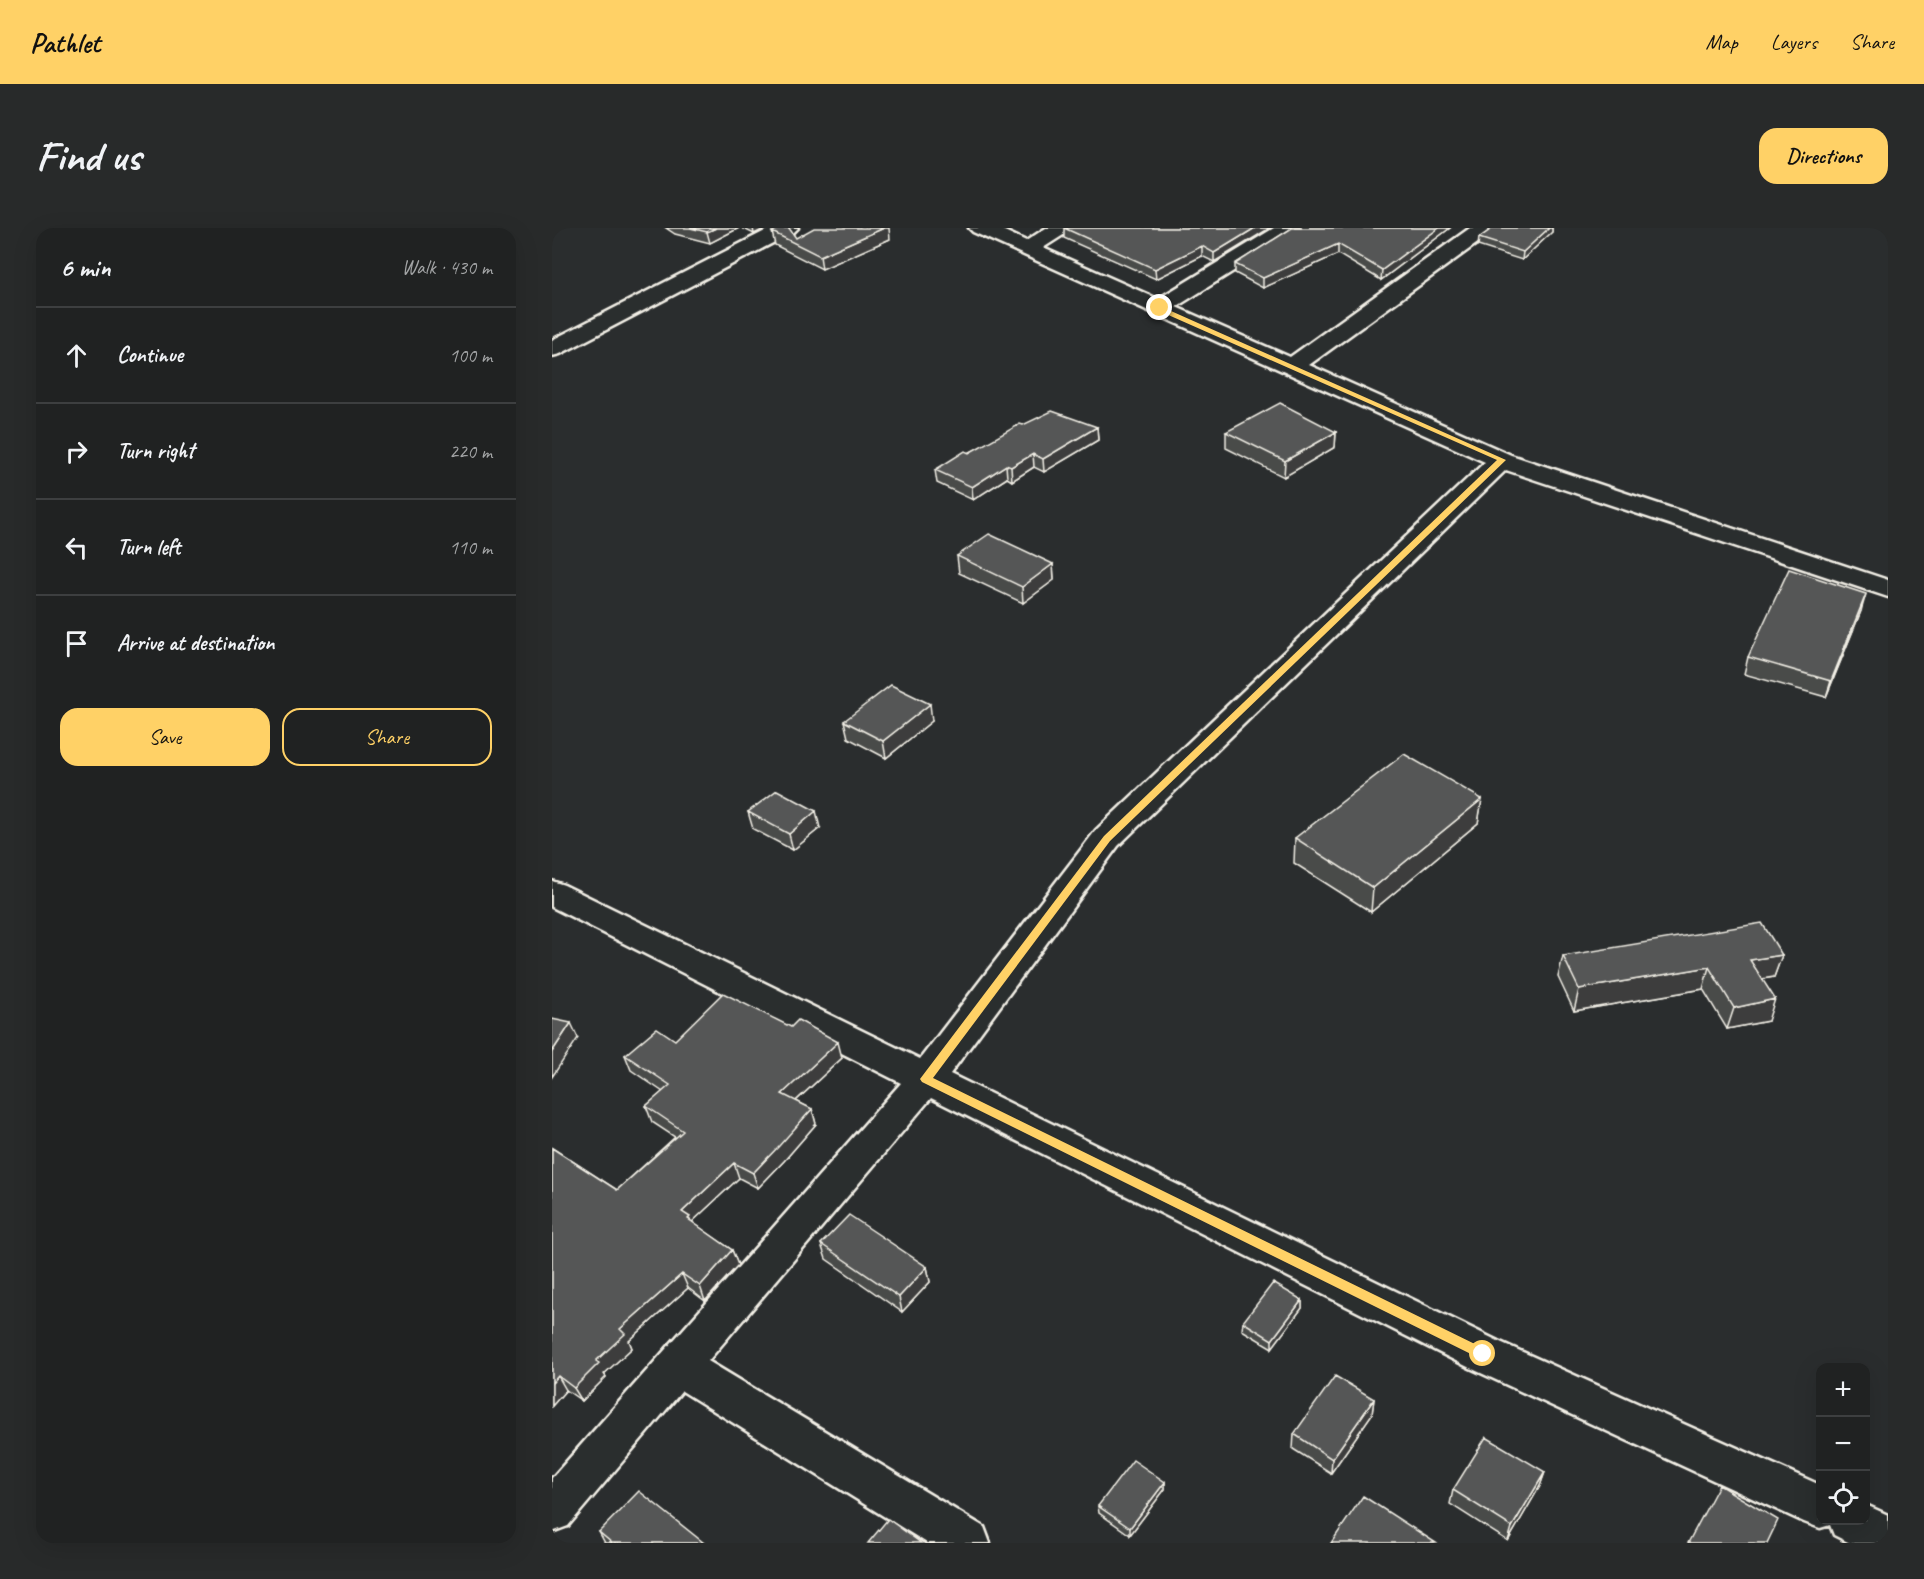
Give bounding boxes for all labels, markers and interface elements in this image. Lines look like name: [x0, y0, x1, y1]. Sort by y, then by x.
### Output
text: Pathlet: [30, 25, 100, 60]
text: Map: [1705, 29, 1738, 55]
text: Layers: [1771, 29, 1817, 55]
text: Share: [1850, 29, 1894, 55]
button: Directions: [1759, 128, 1888, 184]
text: Find us: [36, 130, 141, 183]
text: 6 min: [60, 251, 110, 284]
text: Walk · 430 m: [402, 255, 492, 280]
route end: [1146, 294, 1172, 320]
icon: ahead: [60, 339, 93, 372]
text: Continue: [117, 341, 183, 369]
text: 100 m: [449, 343, 492, 368]
icon: right: [60, 435, 93, 468]
text: Turn right: [117, 437, 194, 465]
text: 220 m: [449, 439, 492, 464]
icon: left: [60, 531, 93, 564]
text: Turn left: [117, 533, 181, 561]
text: 110 m: [449, 535, 492, 560]
icon: arrive: [60, 627, 93, 660]
text: Arrive at destination: [117, 629, 274, 657]
button: Save: [60, 708, 270, 766]
button: Share: [282, 708, 492, 766]
route start: [1469, 1340, 1495, 1366]
map controls: [1816, 1363, 1870, 1525]
button: +: [1816, 1363, 1870, 1417]
button: −: [1816, 1417, 1870, 1471]
button: locate: [1816, 1471, 1870, 1525]

